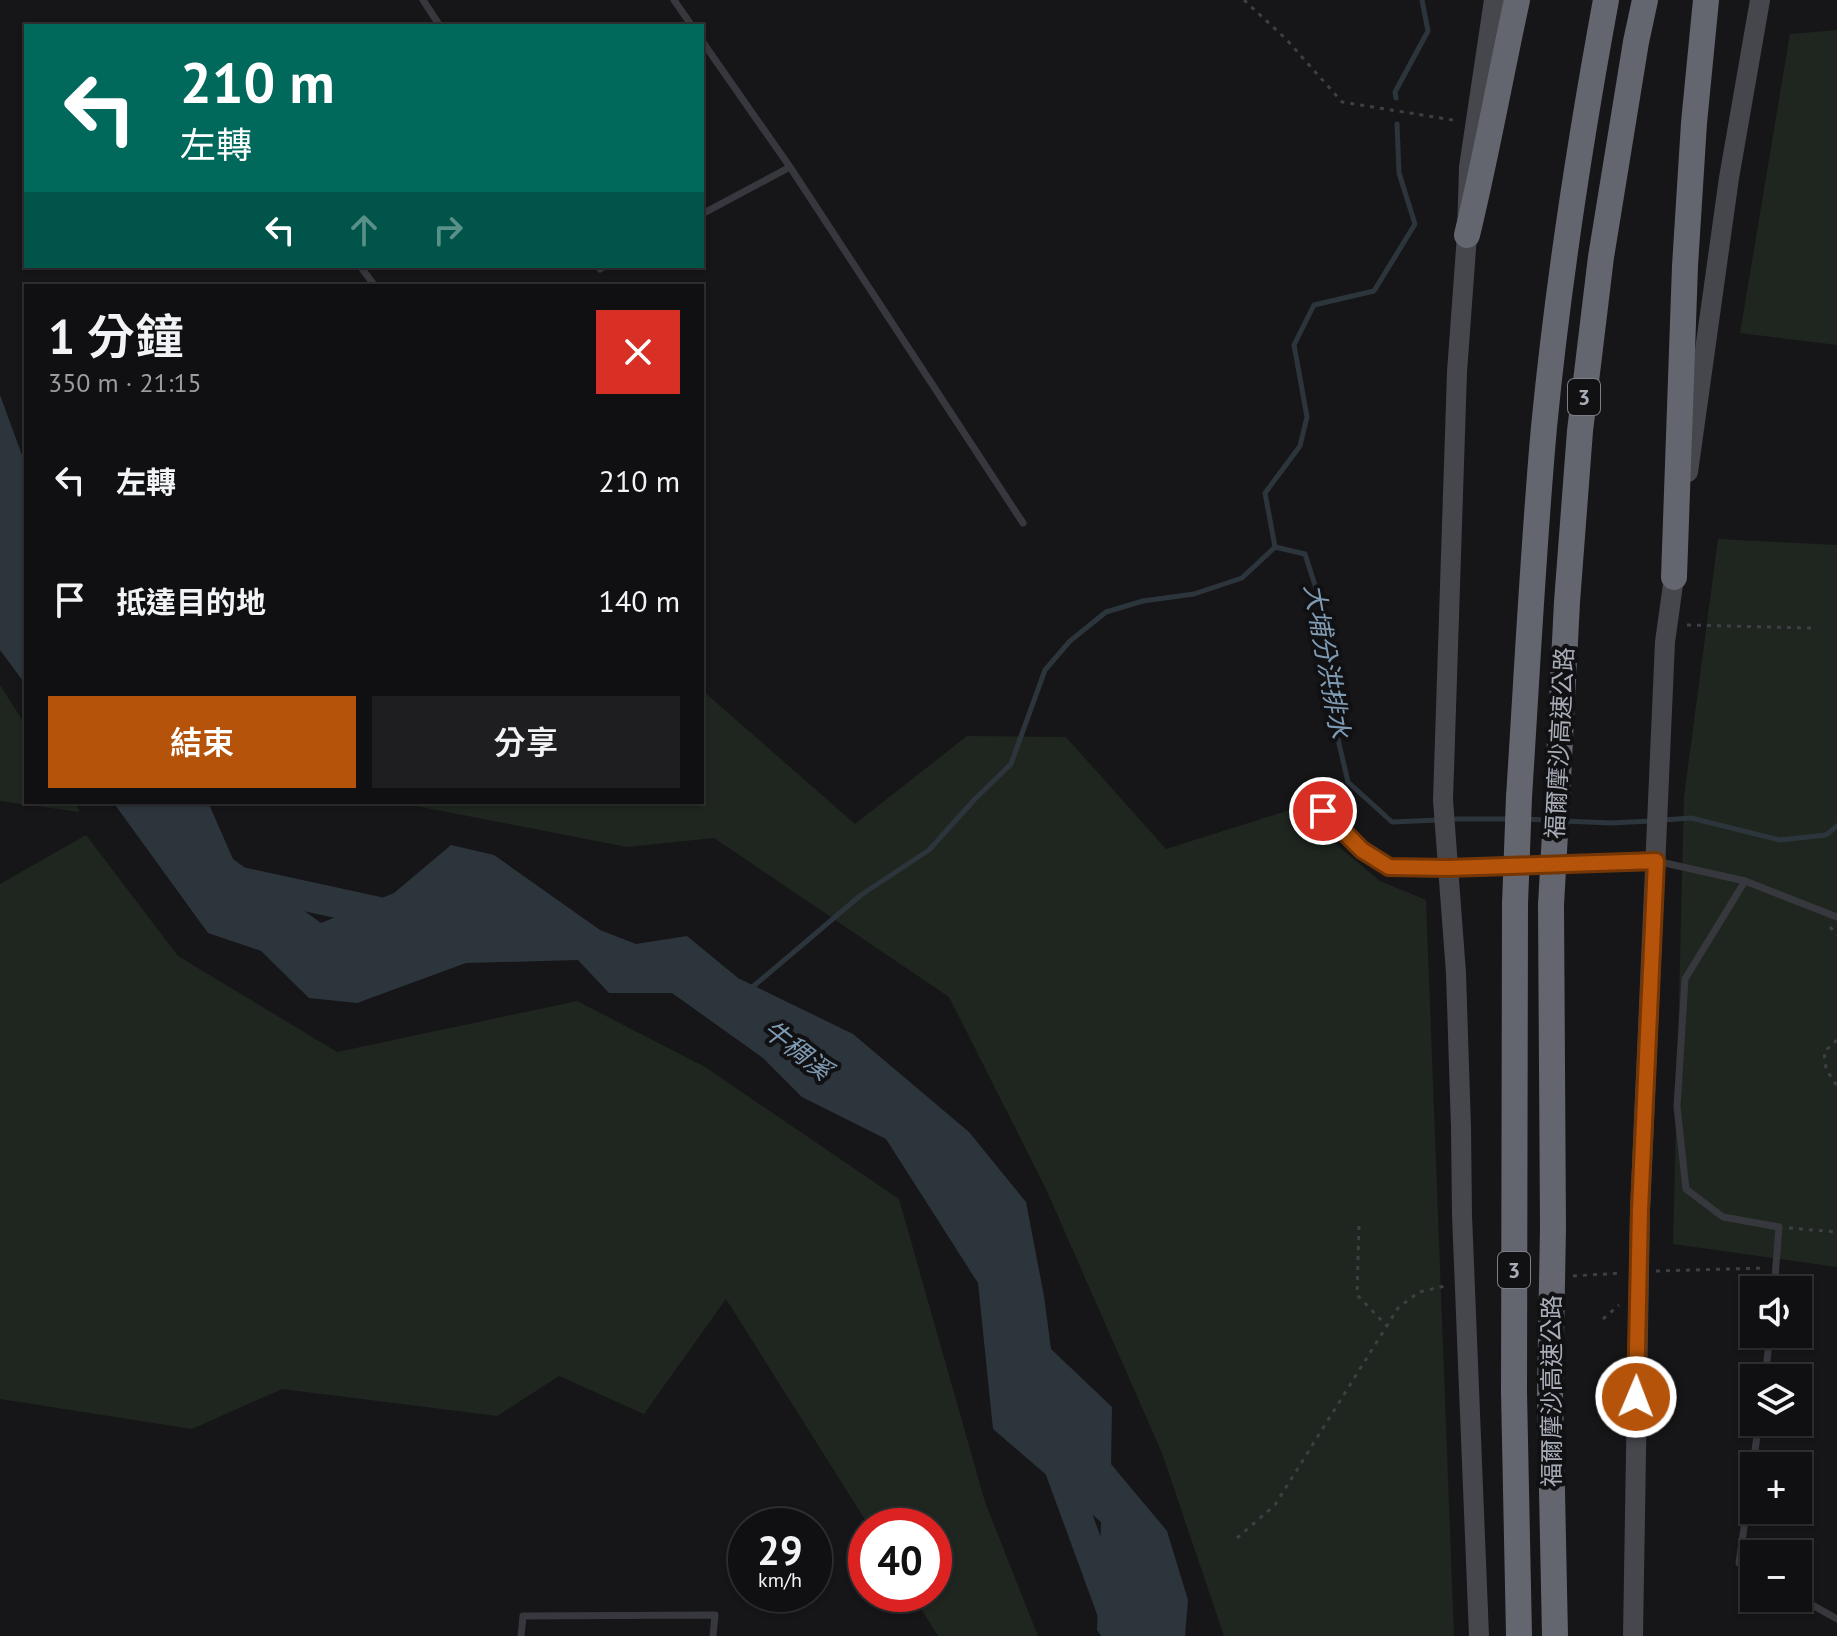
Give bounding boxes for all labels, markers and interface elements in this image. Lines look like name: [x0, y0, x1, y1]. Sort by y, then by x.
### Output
text: 210 m: [180, 46, 335, 118]
icon: left: [48, 56, 152, 160]
text: 左轉: [180, 121, 252, 168]
icon: left: [258, 208, 302, 252]
icon: ahead: [342, 208, 386, 252]
icon: right: [426, 208, 470, 252]
text: 1 分鐘: [48, 305, 183, 367]
button: close: [596, 310, 680, 394]
text: 350 m · 21:15: [48, 366, 202, 399]
road number: 3: [1568, 379, 1600, 415]
icon: left: [48, 458, 92, 502]
text: 210 m: [599, 461, 680, 500]
text: 左轉: [116, 462, 176, 501]
icon: arrive: [48, 578, 92, 622]
text: 140 m: [599, 581, 680, 620]
water label: 大埔分洪排水: [1298, 581, 1357, 742]
text: 抵達目的地: [116, 582, 266, 621]
street label: 福爾摩沙高速公路: [1539, 646, 1580, 840]
button: 結束: [48, 696, 356, 788]
button: 分享: [372, 696, 680, 788]
pin: [1289, 777, 1357, 845]
icon: arrive: [1301, 789, 1345, 833]
water label: 牛稠溪: [756, 1013, 841, 1089]
road number: 3: [1498, 1252, 1530, 1288]
map controls: [1740, 1276, 1812, 1612]
button: sound: [1740, 1276, 1812, 1348]
street label: 福爾摩沙高速公路: [1536, 1295, 1567, 1487]
position arrow: [1594, 1355, 1678, 1439]
button: layers: [1740, 1364, 1812, 1436]
button: +: [1740, 1452, 1812, 1524]
speed limit sign: 40: [848, 1508, 952, 1612]
text: 29: [757, 1524, 803, 1576]
button: −: [1740, 1540, 1812, 1612]
text: km/h: [758, 1567, 802, 1593]

